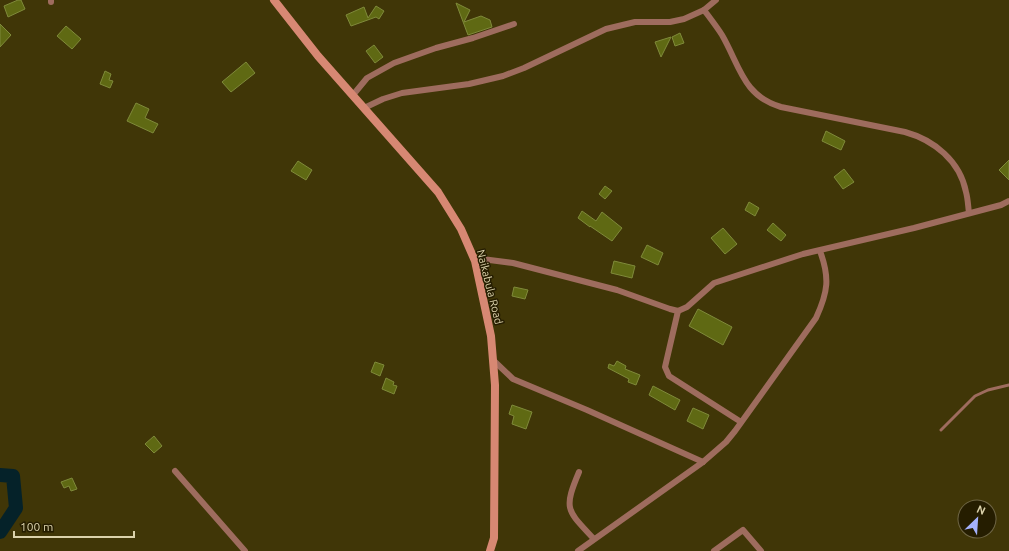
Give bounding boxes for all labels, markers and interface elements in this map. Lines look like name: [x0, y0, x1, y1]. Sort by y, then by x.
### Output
street label: Naikabula Road: [475, 248, 505, 326]
north arrow: [957, 499, 997, 539]
text: N: [975, 503, 987, 517]
scale bar: [14, 513, 134, 539]
text: 100 m: [20, 520, 53, 533]

